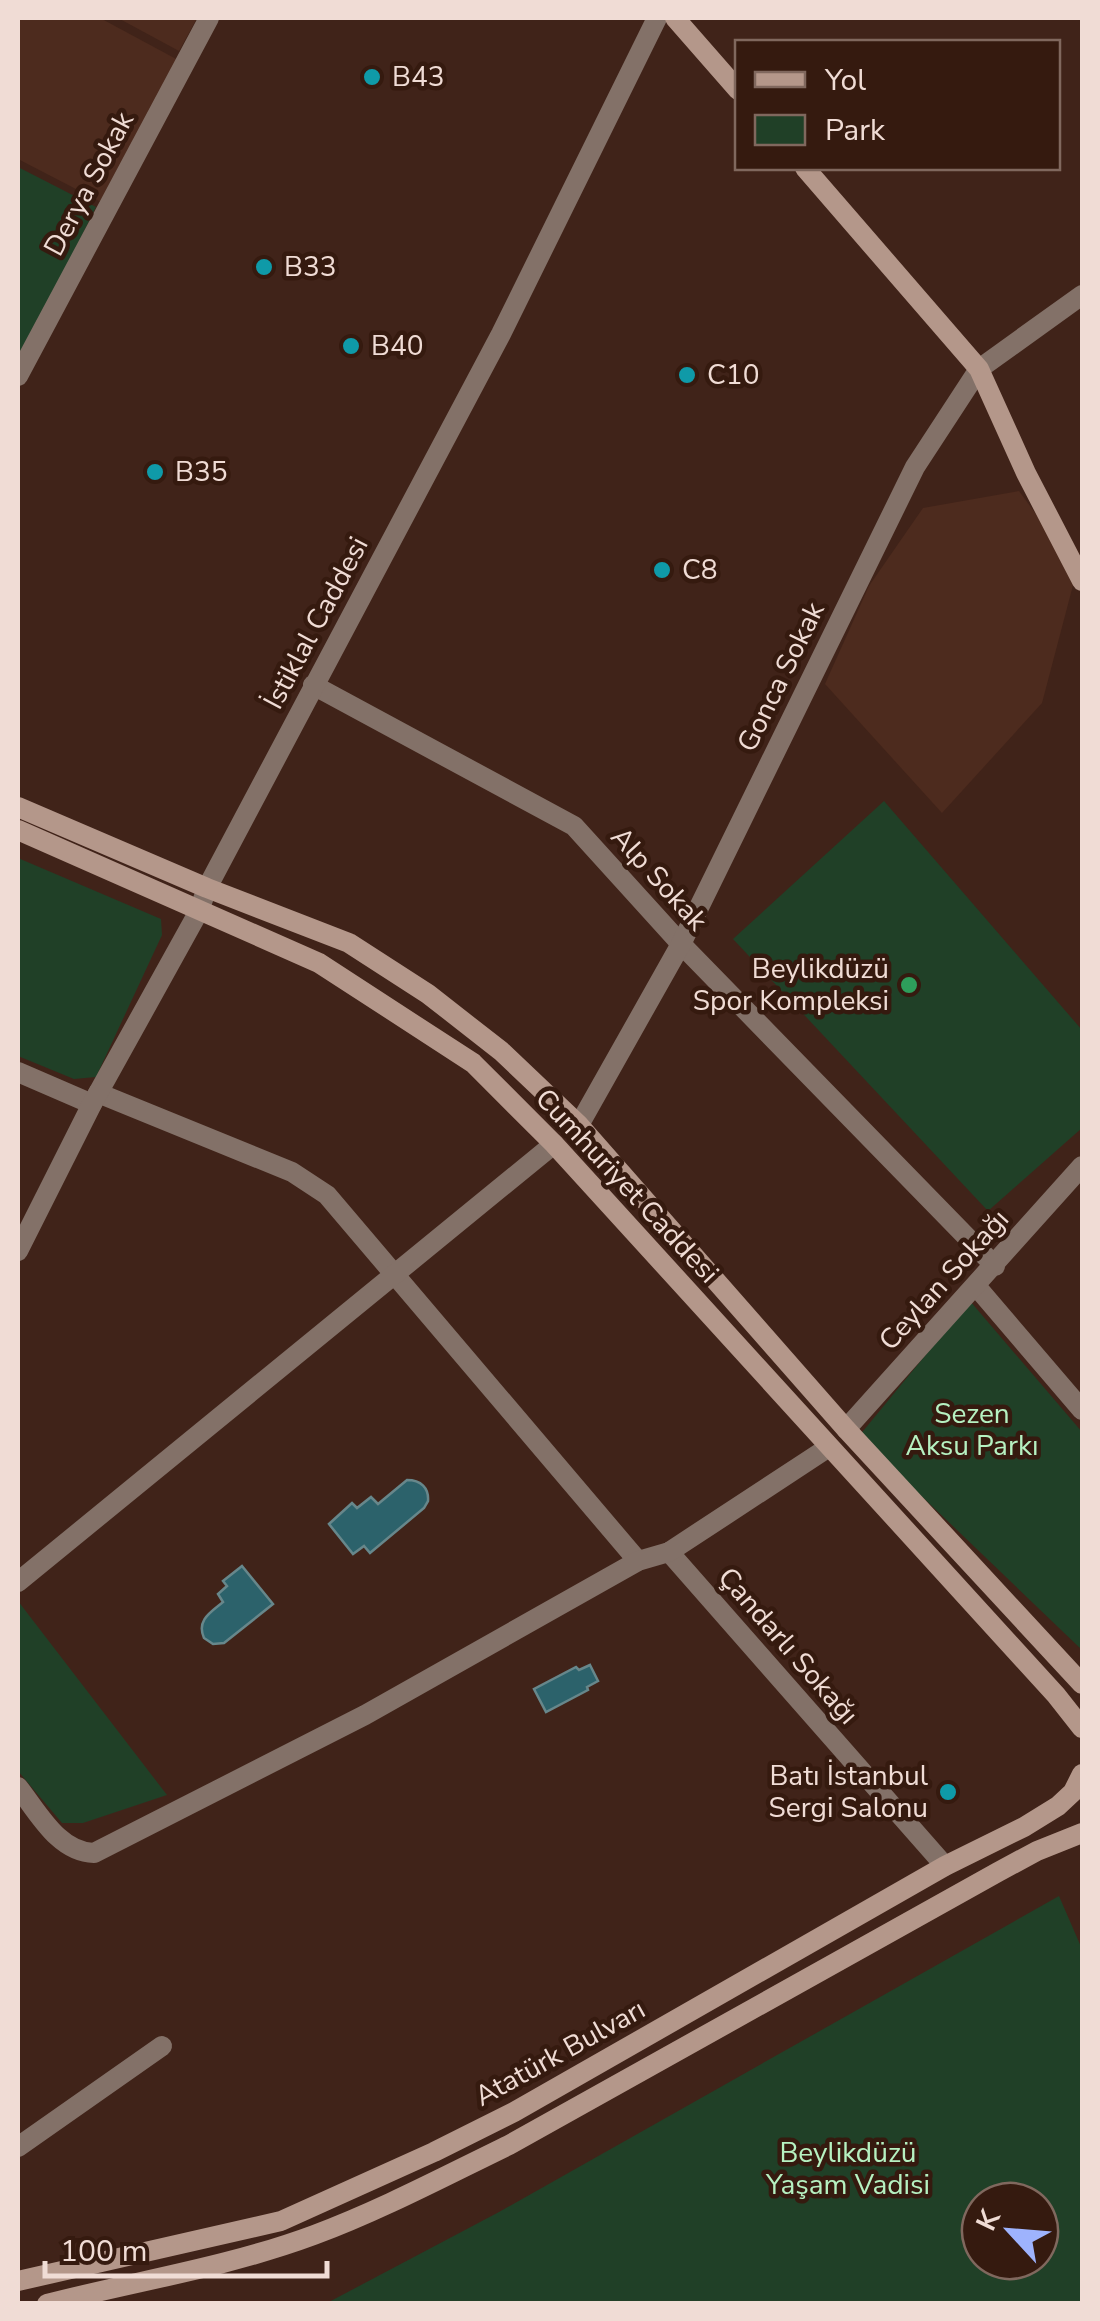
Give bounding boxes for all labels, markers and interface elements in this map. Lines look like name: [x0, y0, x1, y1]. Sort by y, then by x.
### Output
legend: [735, 40, 1060, 170]
place label: B43: [392, 58, 445, 96]
text: Yol: [824, 60, 866, 101]
marker: B43: [361, 66, 383, 88]
street label: Derya Sokak: [35, 104, 143, 263]
text: Park: [825, 110, 886, 151]
place label: B33: [284, 248, 337, 286]
marker: B33: [253, 256, 275, 278]
place label: B40: [371, 327, 424, 365]
marker: B40: [340, 335, 362, 357]
place label: C10: [707, 356, 759, 394]
marker: C10: [676, 364, 698, 386]
place label: B35: [175, 453, 228, 491]
marker: B35: [144, 461, 166, 483]
street label: İstiklal Caddesi: [255, 530, 377, 716]
place label: C8: [682, 551, 718, 589]
marker: C8: [651, 559, 673, 581]
street label: Gonca Sokak: [728, 595, 834, 758]
street label: Alp Sokak: [602, 819, 717, 940]
place label: Beylikdüzü Spor Kompleksi: [693, 950, 889, 1020]
marker: Beylikdüzü Spor Kompleksi: [898, 974, 920, 996]
street label: Cumhuriyet Caddesi: [527, 1080, 727, 1292]
street label: Ceylan Sokağı: [870, 1201, 1018, 1359]
park label: Sezen Aksu Parkı: [906, 1395, 1038, 1465]
street label: Çandarlı Sokağı: [709, 1559, 867, 1733]
place label: Batı İstanbul Sergi Salonu: [769, 1757, 929, 1827]
marker: Batı İstanbul Sergi Salonu: [937, 1781, 959, 1803]
street label: Atatürk Bulvarı: [468, 1990, 652, 2116]
park label: Beylikdüzü Yaşam Vadisi: [765, 2134, 930, 2204]
north arrow: [960, 2181, 1060, 2281]
text: K: [967, 2203, 1010, 2237]
scale bar: [45, 2216, 328, 2278]
text: 100 m: [60, 2231, 147, 2272]

